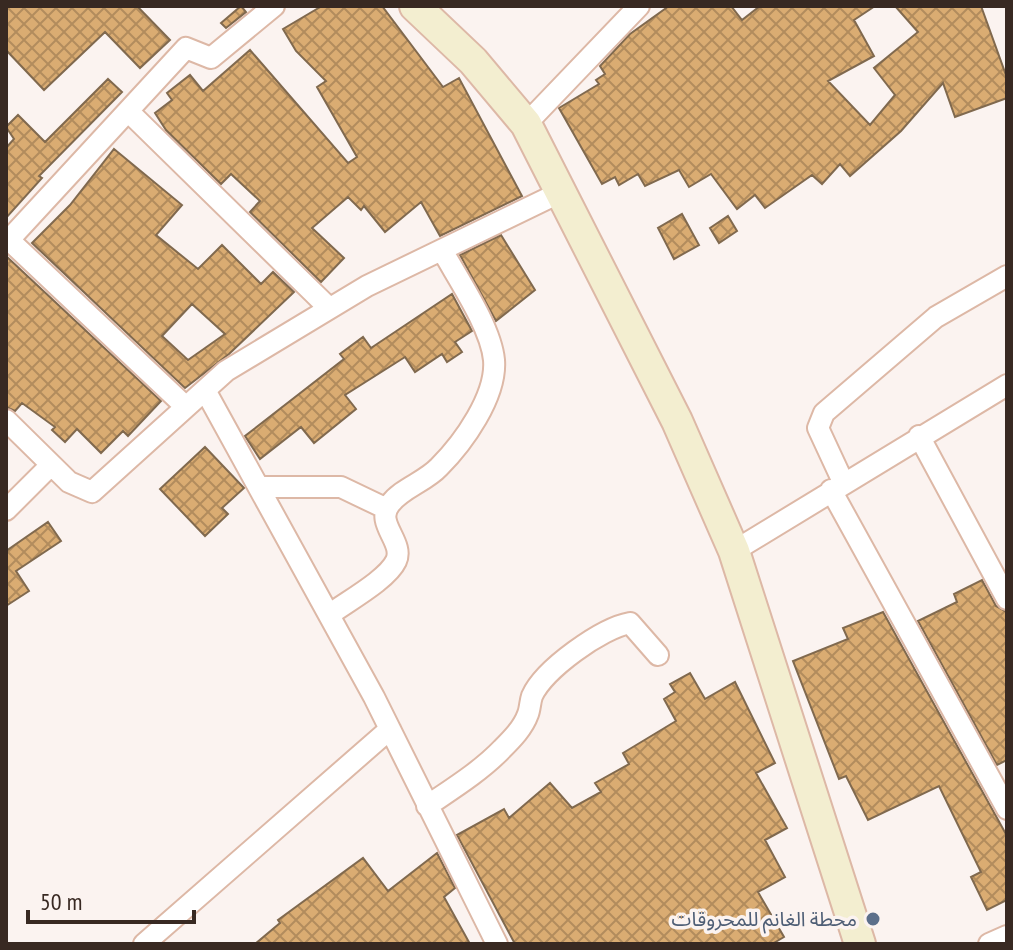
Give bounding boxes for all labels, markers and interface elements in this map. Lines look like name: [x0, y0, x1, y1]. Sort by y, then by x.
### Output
scale bar: [28, 874, 194, 924]
text: 50 m: [40, 886, 82, 917]
place label: محطة الغانم للمحروقات: [672, 906, 857, 934]
marker: محطة الغانم للمحروقات: [864, 910, 882, 928]

